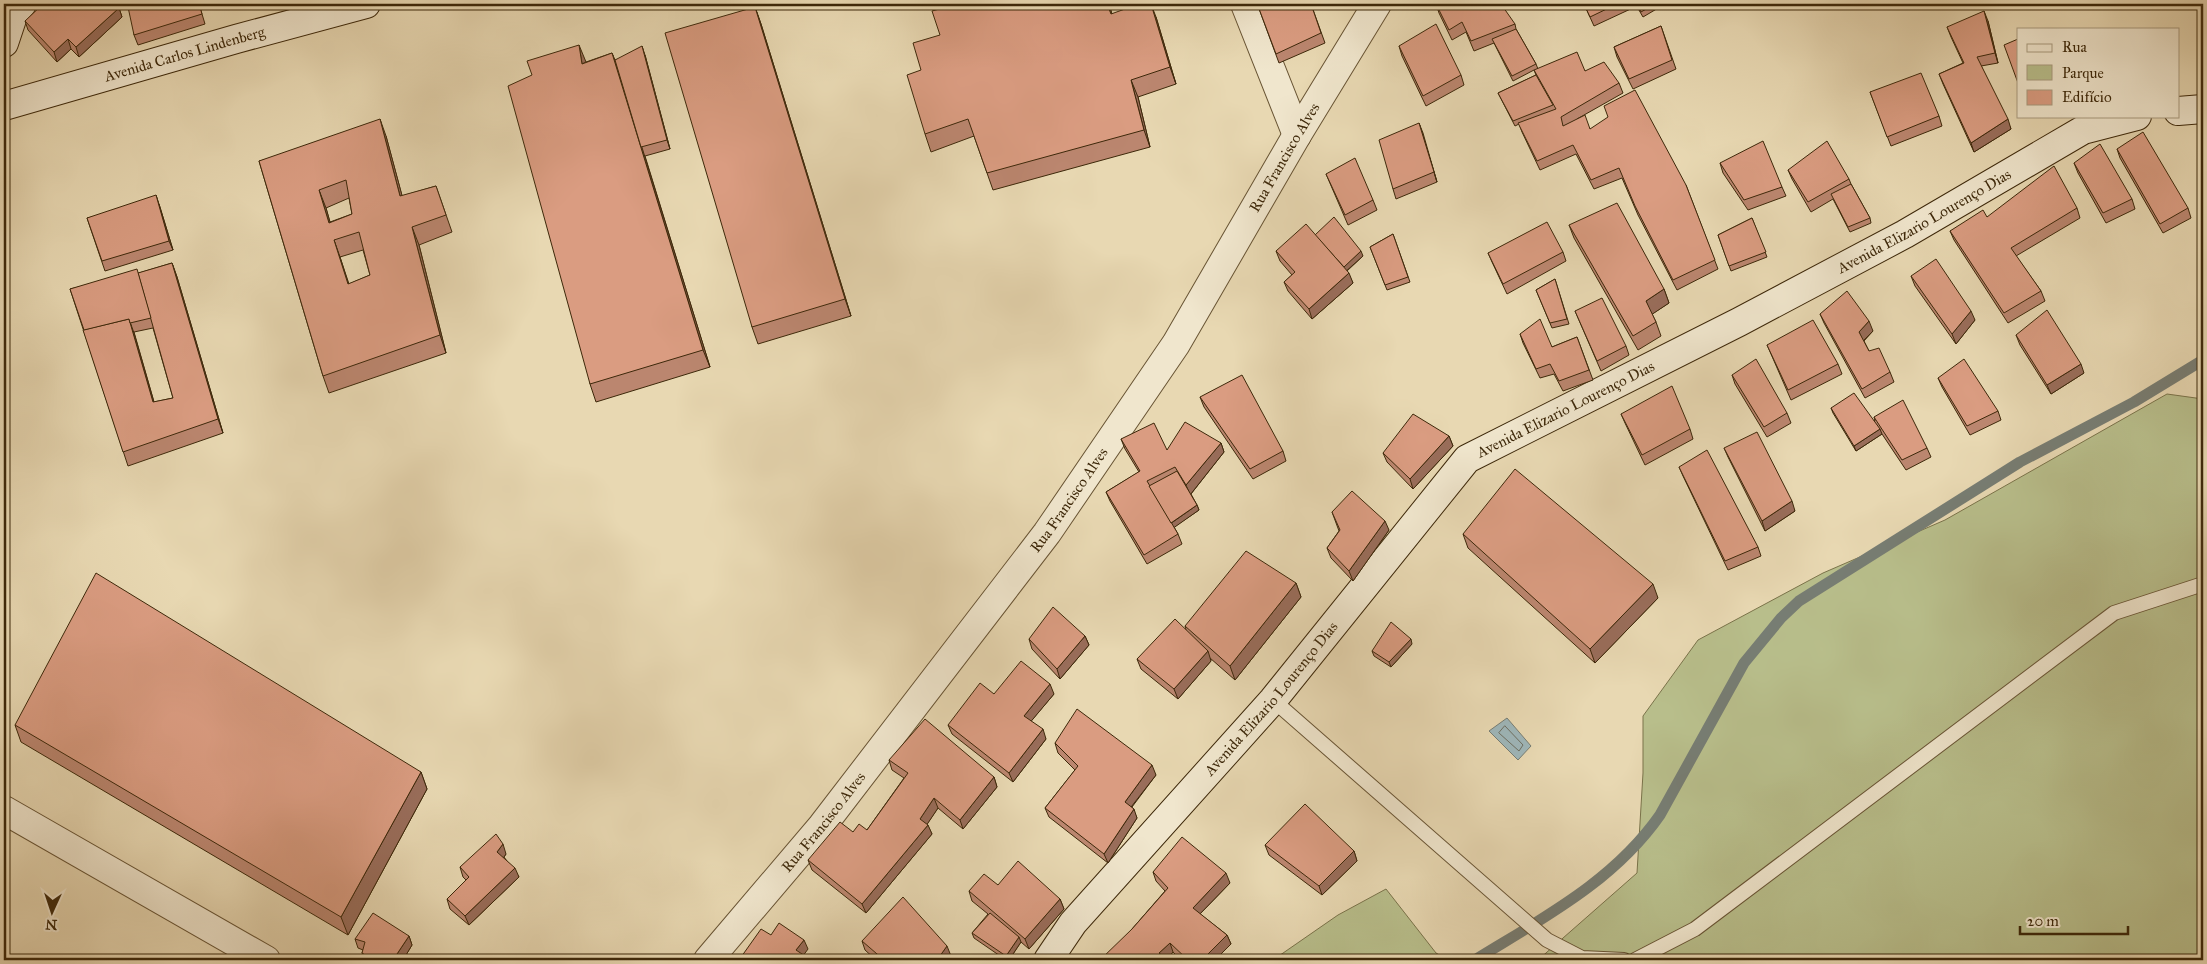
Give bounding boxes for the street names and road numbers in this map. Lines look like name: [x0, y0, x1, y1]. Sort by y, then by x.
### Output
street label: Avenida Carlos Lindenberg: [101, 22, 268, 86]
street label: Rua Francisco Alves: [1245, 100, 1323, 215]
street label: Avenida Elizario Lourenço Dias: [1833, 165, 2014, 278]
street label: Avenida Elizario Lourenço Dias: [1473, 357, 1657, 462]
street label: Rua Francisco Alves: [1026, 444, 1112, 556]
street label: Avenida Elizario Lourenço Dias: [1200, 618, 1342, 780]
street label: Rua Francisco Alves: [778, 768, 869, 876]

